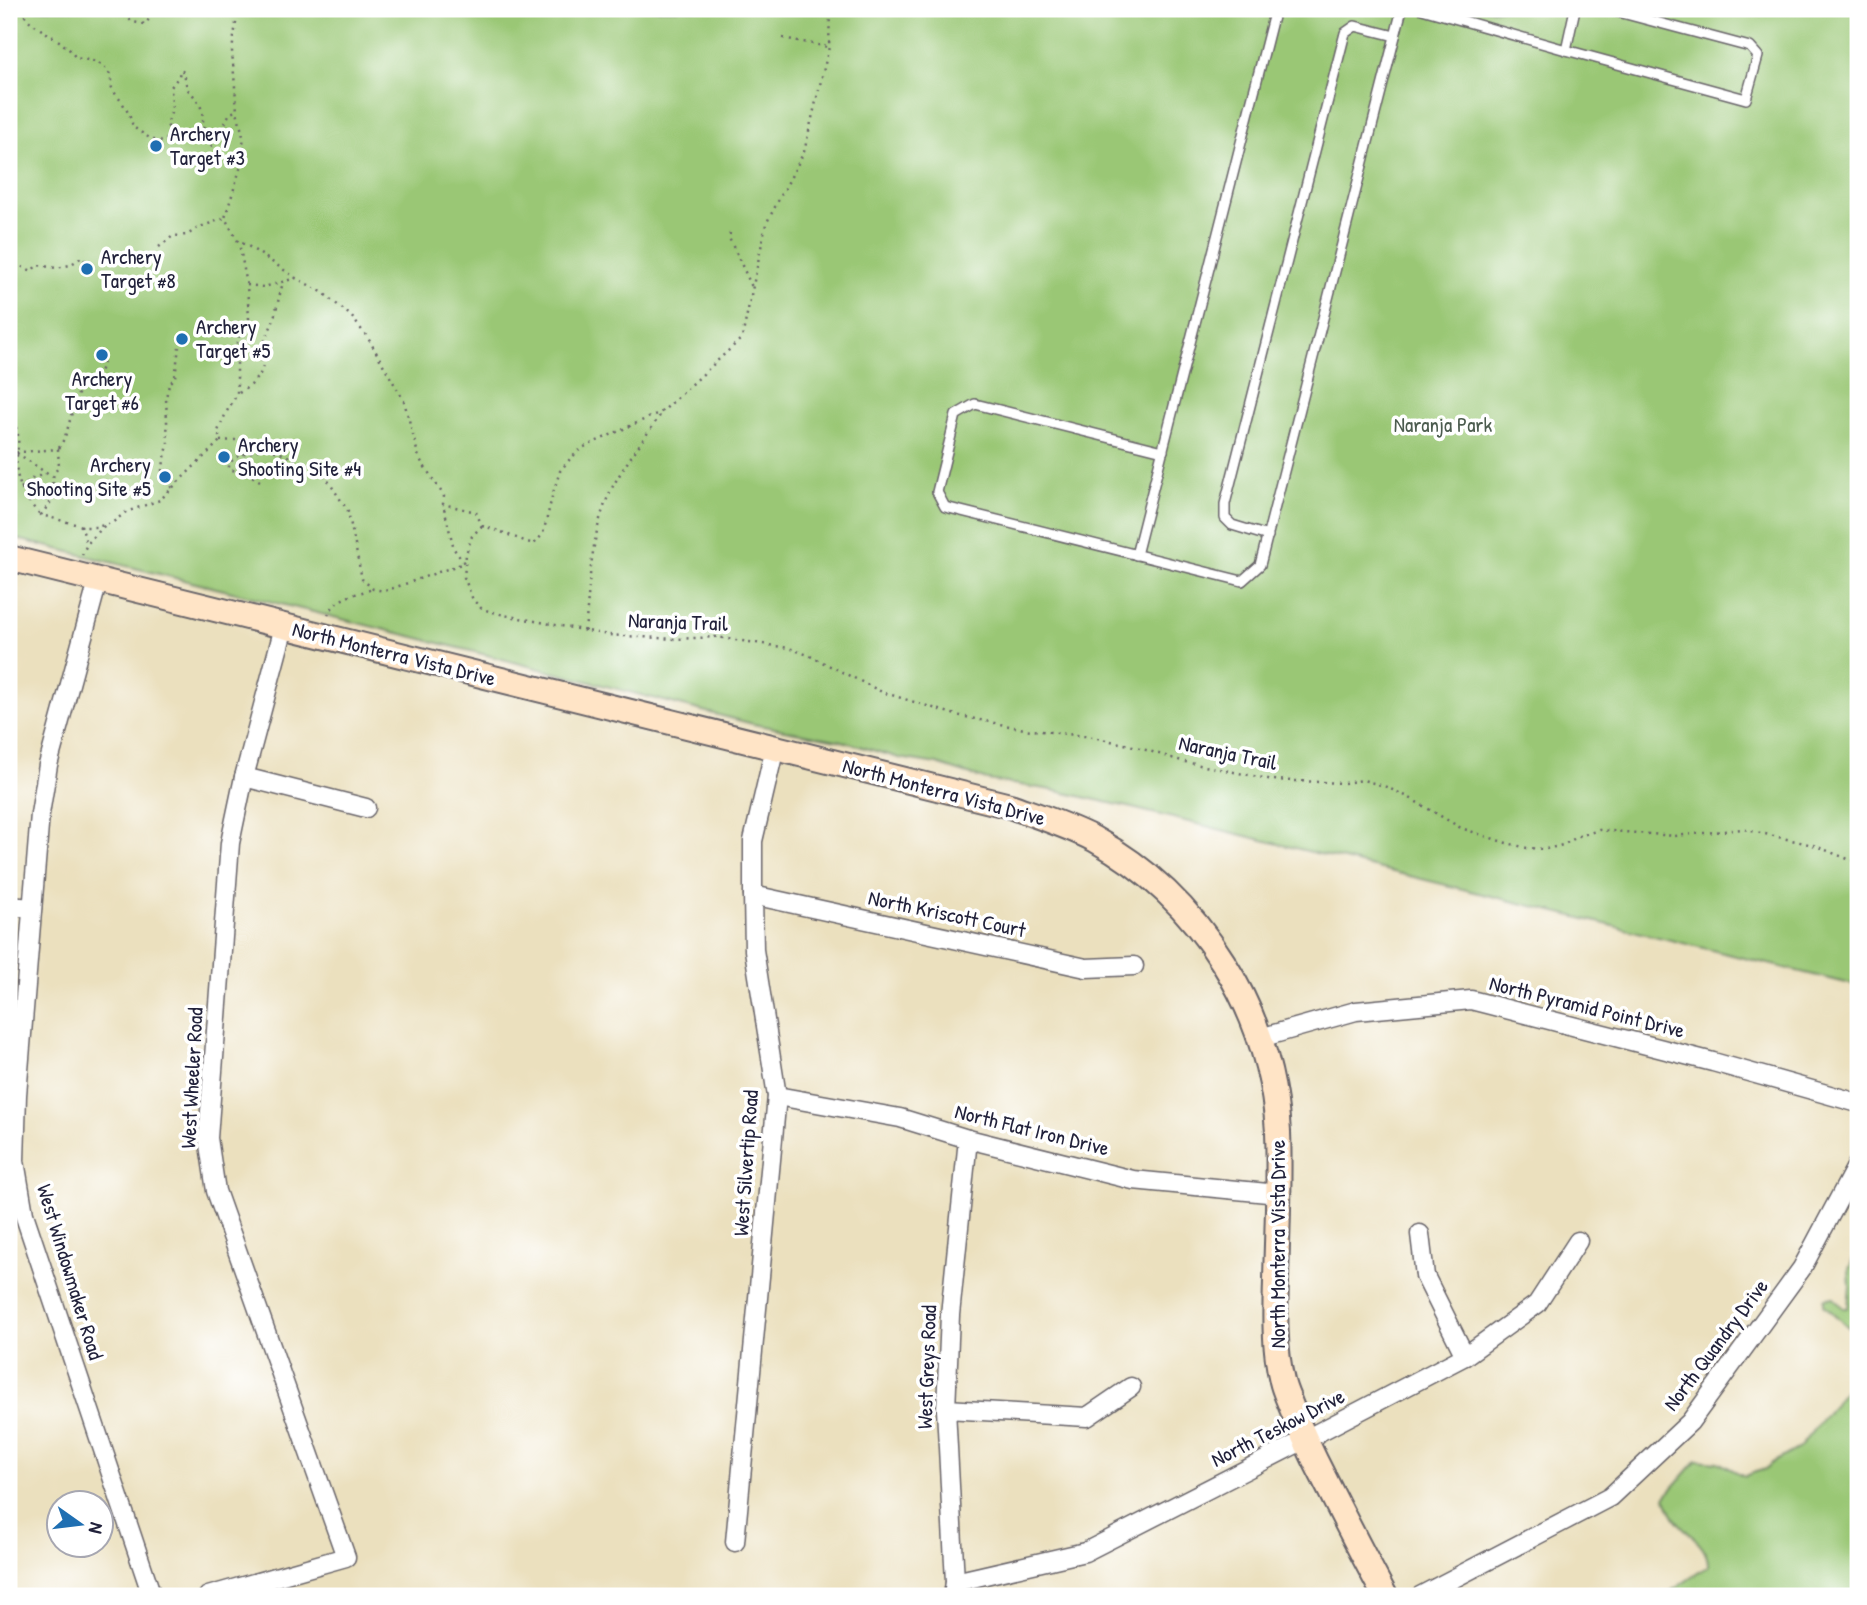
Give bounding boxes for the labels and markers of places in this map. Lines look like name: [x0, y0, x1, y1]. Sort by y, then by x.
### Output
place label: Archery Target #3: [170, 119, 245, 172]
marker: Archery Target #3: [148, 138, 164, 154]
place label: Archery Target #8: [101, 242, 176, 295]
marker: Archery Target #8: [79, 261, 95, 277]
place label: Archery Target #5: [196, 312, 270, 365]
marker: Archery Target #5: [174, 331, 190, 347]
marker: Archery Target #6: [94, 347, 110, 363]
place label: Archery Target #6: [65, 364, 139, 417]
place label: Archery Shooting Site #4: [238, 430, 361, 483]
marker: Archery Shooting Site #4: [216, 449, 232, 465]
place label: Archery Shooting Site #5: [27, 450, 151, 503]
marker: Archery Shooting Site #5: [157, 469, 173, 485]

